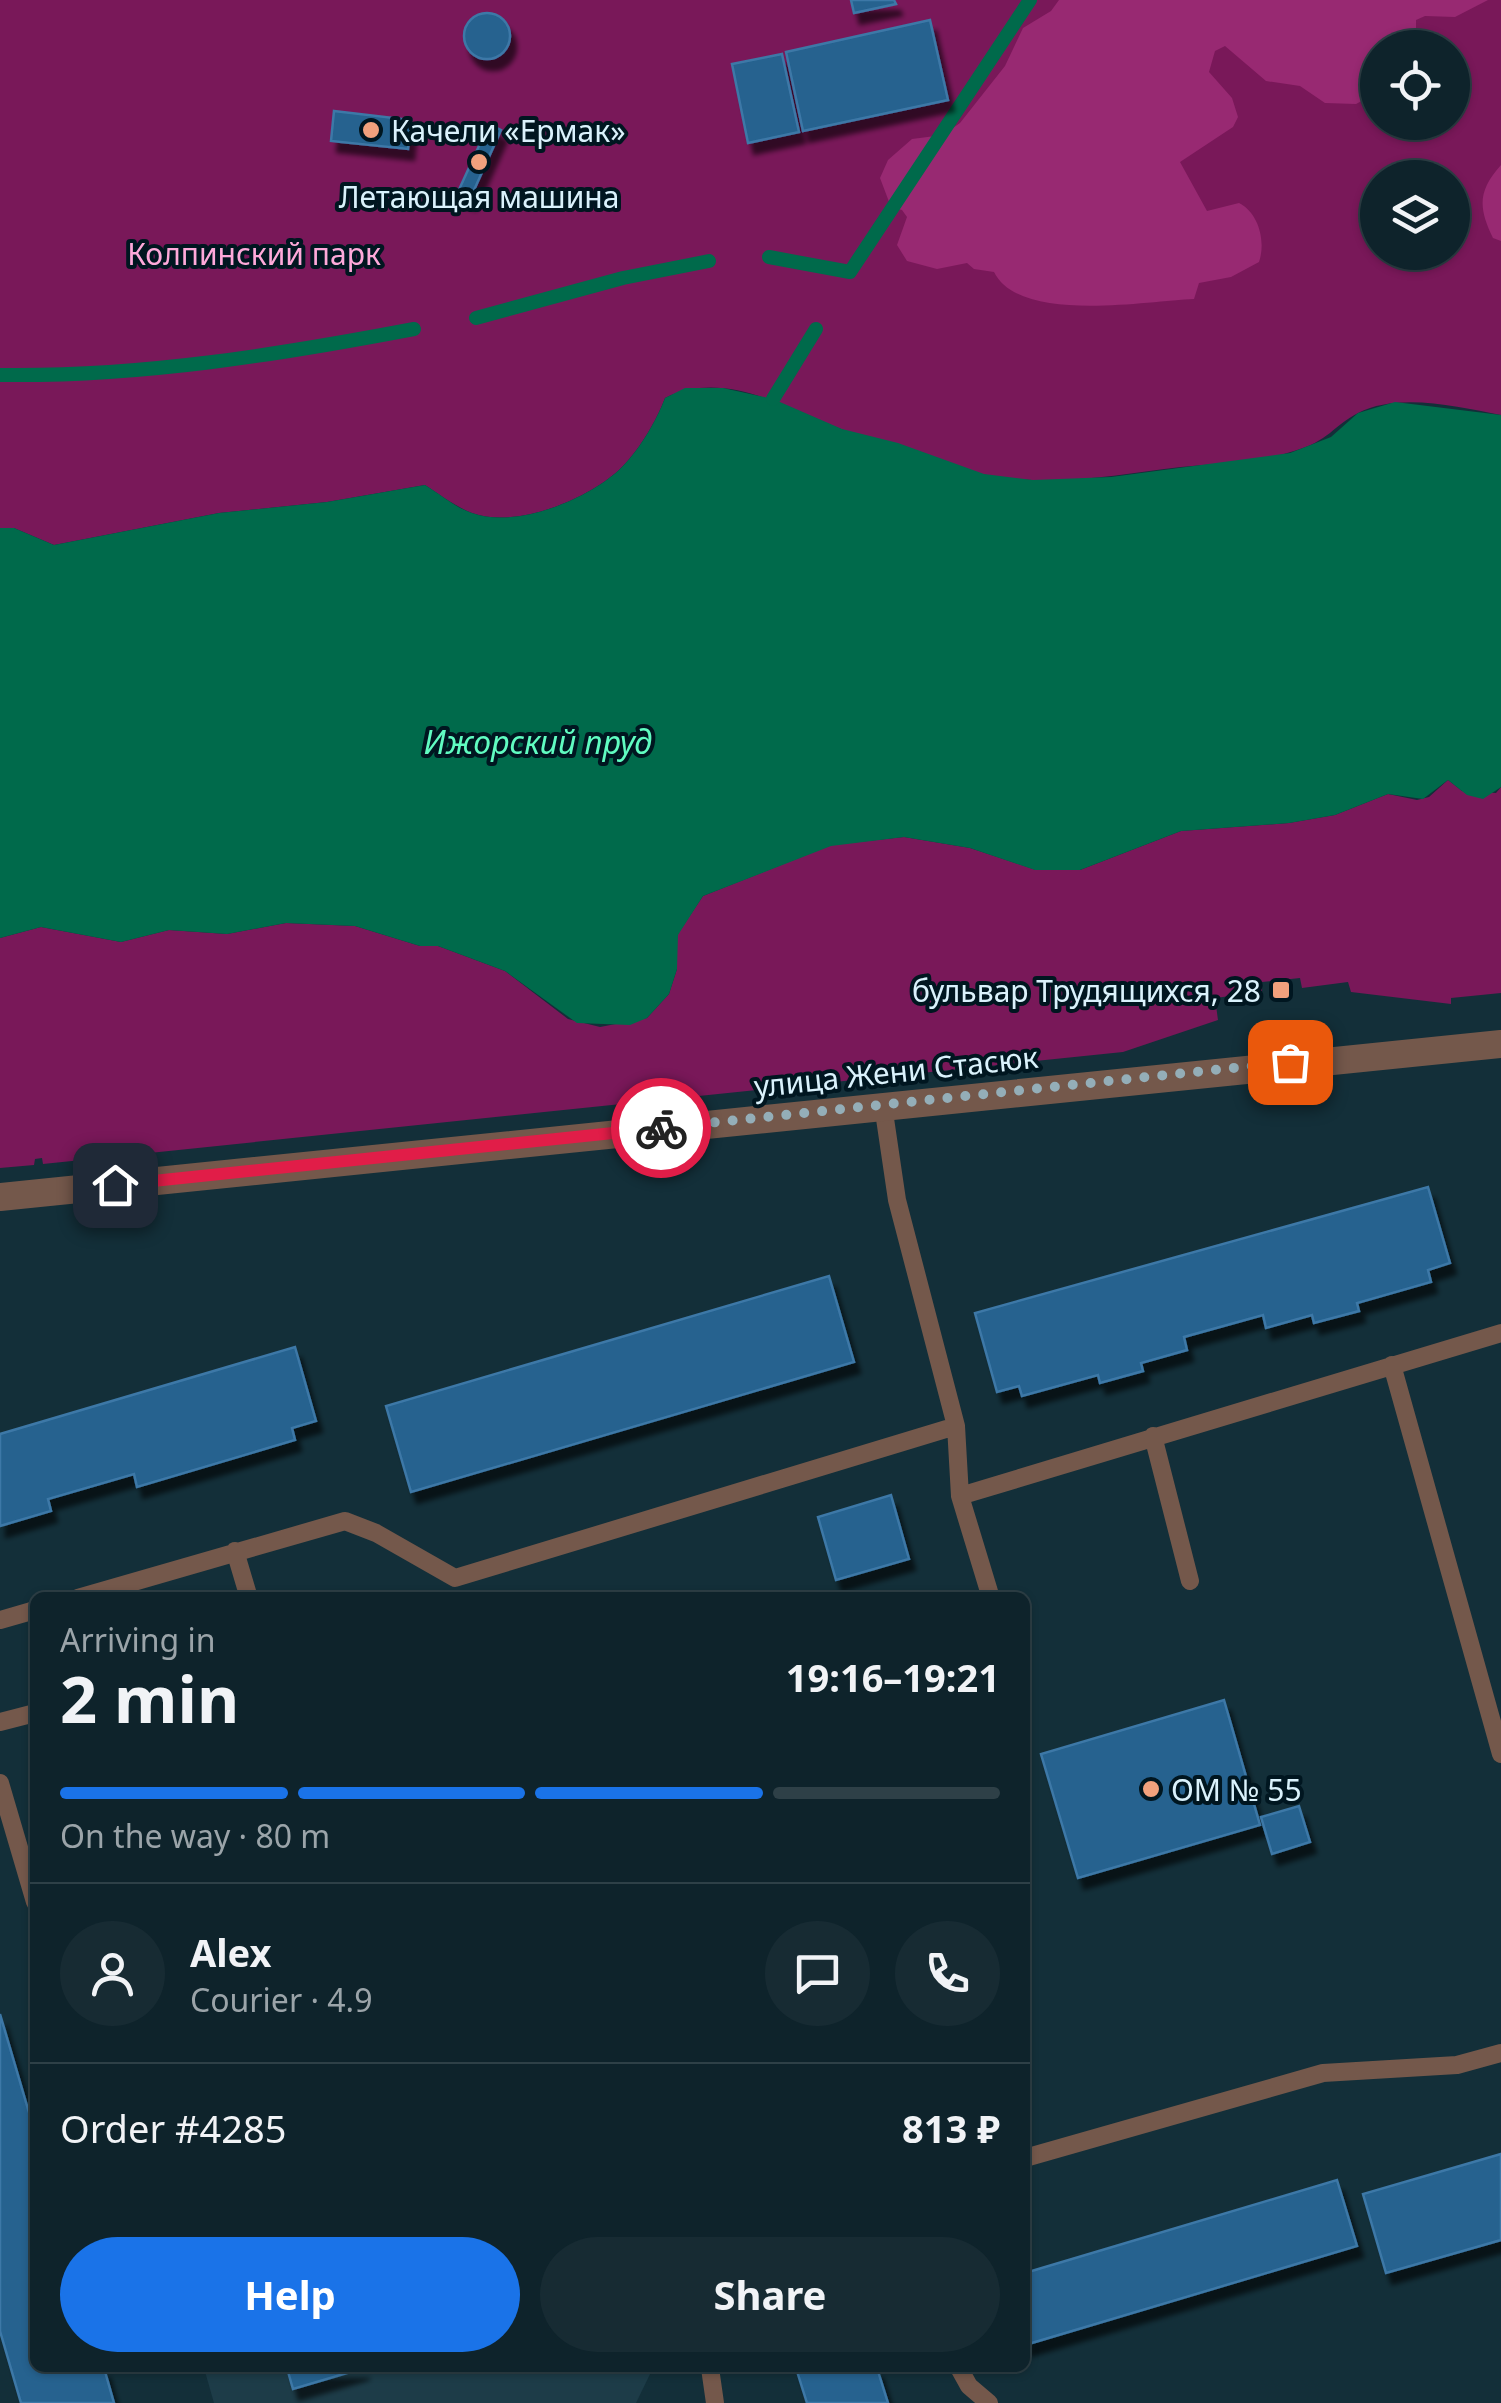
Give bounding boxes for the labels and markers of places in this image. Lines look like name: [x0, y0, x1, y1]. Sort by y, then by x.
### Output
place label: Качели «Ермак»: [391, 110, 625, 151]
marker: Качели «Ермак»: [360, 119, 382, 141]
marker: Летающая машина: [468, 151, 490, 173]
place label: Летающая машина: [339, 176, 619, 217]
place label: бульвар Трудящихся, 28: [912, 970, 1261, 1011]
marker: бульвар Трудящихся, 28: [1270, 979, 1292, 1001]
pin: [1248, 1020, 1333, 1105]
pin: [73, 1143, 158, 1228]
place label: ОМ № 55: [1171, 1769, 1302, 1810]
marker: ОМ № 55: [1140, 1778, 1162, 1800]

